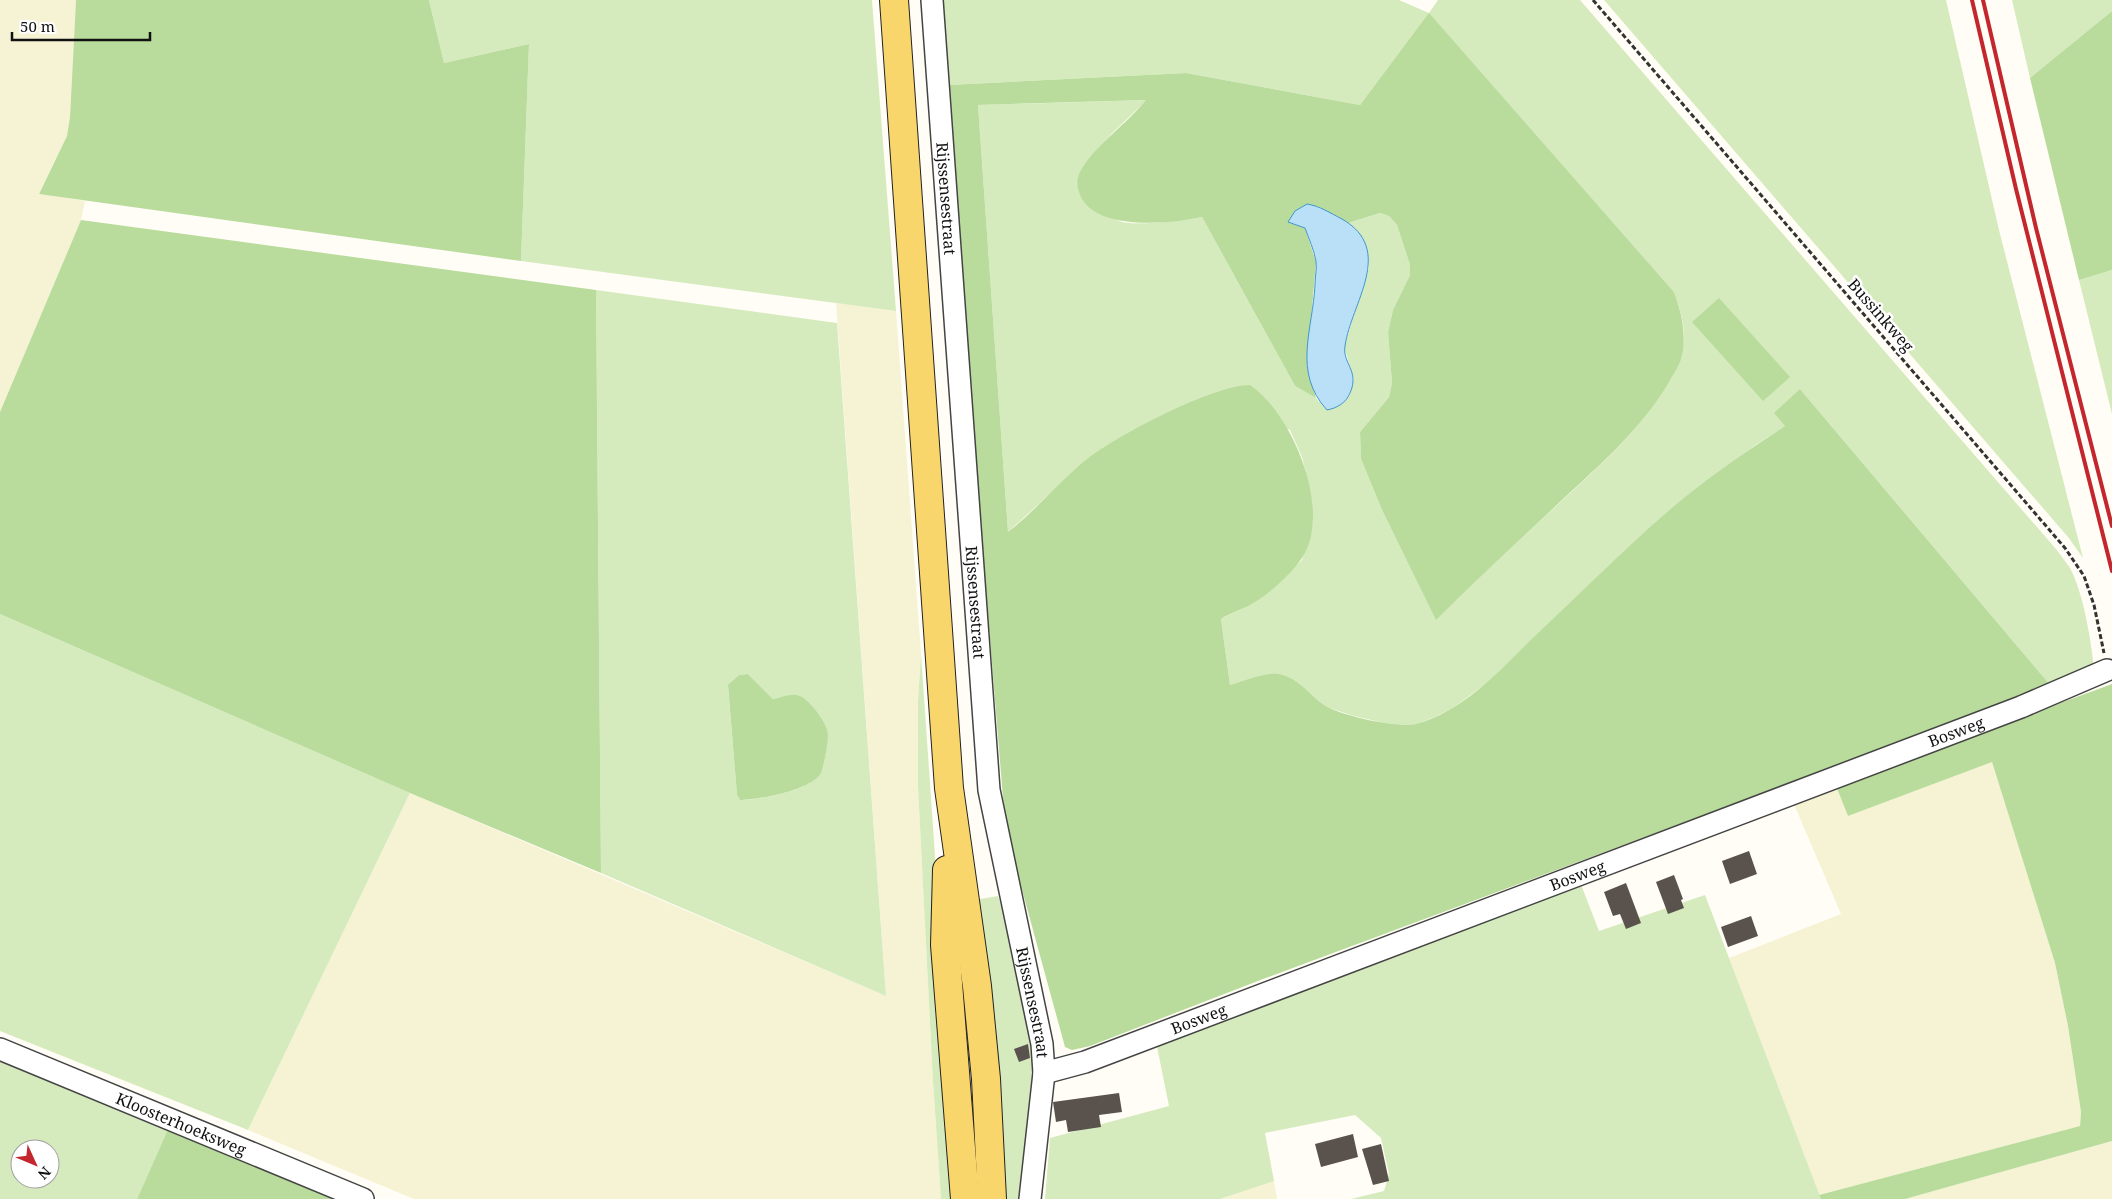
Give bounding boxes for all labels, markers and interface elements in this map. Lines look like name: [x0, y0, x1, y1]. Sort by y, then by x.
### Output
scale bar: [12, 10, 150, 42]
text: 50 m: [20, 16, 55, 36]
street label: Rijssensestraat: [931, 141, 961, 256]
street label: Bussinkweg: [1843, 274, 1919, 357]
street label: Rijssensestraat: [960, 545, 991, 660]
street label: Bosweg: [1925, 711, 1987, 752]
street label: Bosweg: [1546, 855, 1609, 896]
street label: Rijssensestraat: [1011, 945, 1054, 1059]
street label: Bosweg: [1168, 998, 1230, 1039]
street label: Kloosterhoeksweg: [113, 1087, 250, 1161]
north arrow: [10, 1139, 60, 1189]
text: N: [34, 1163, 55, 1184]

